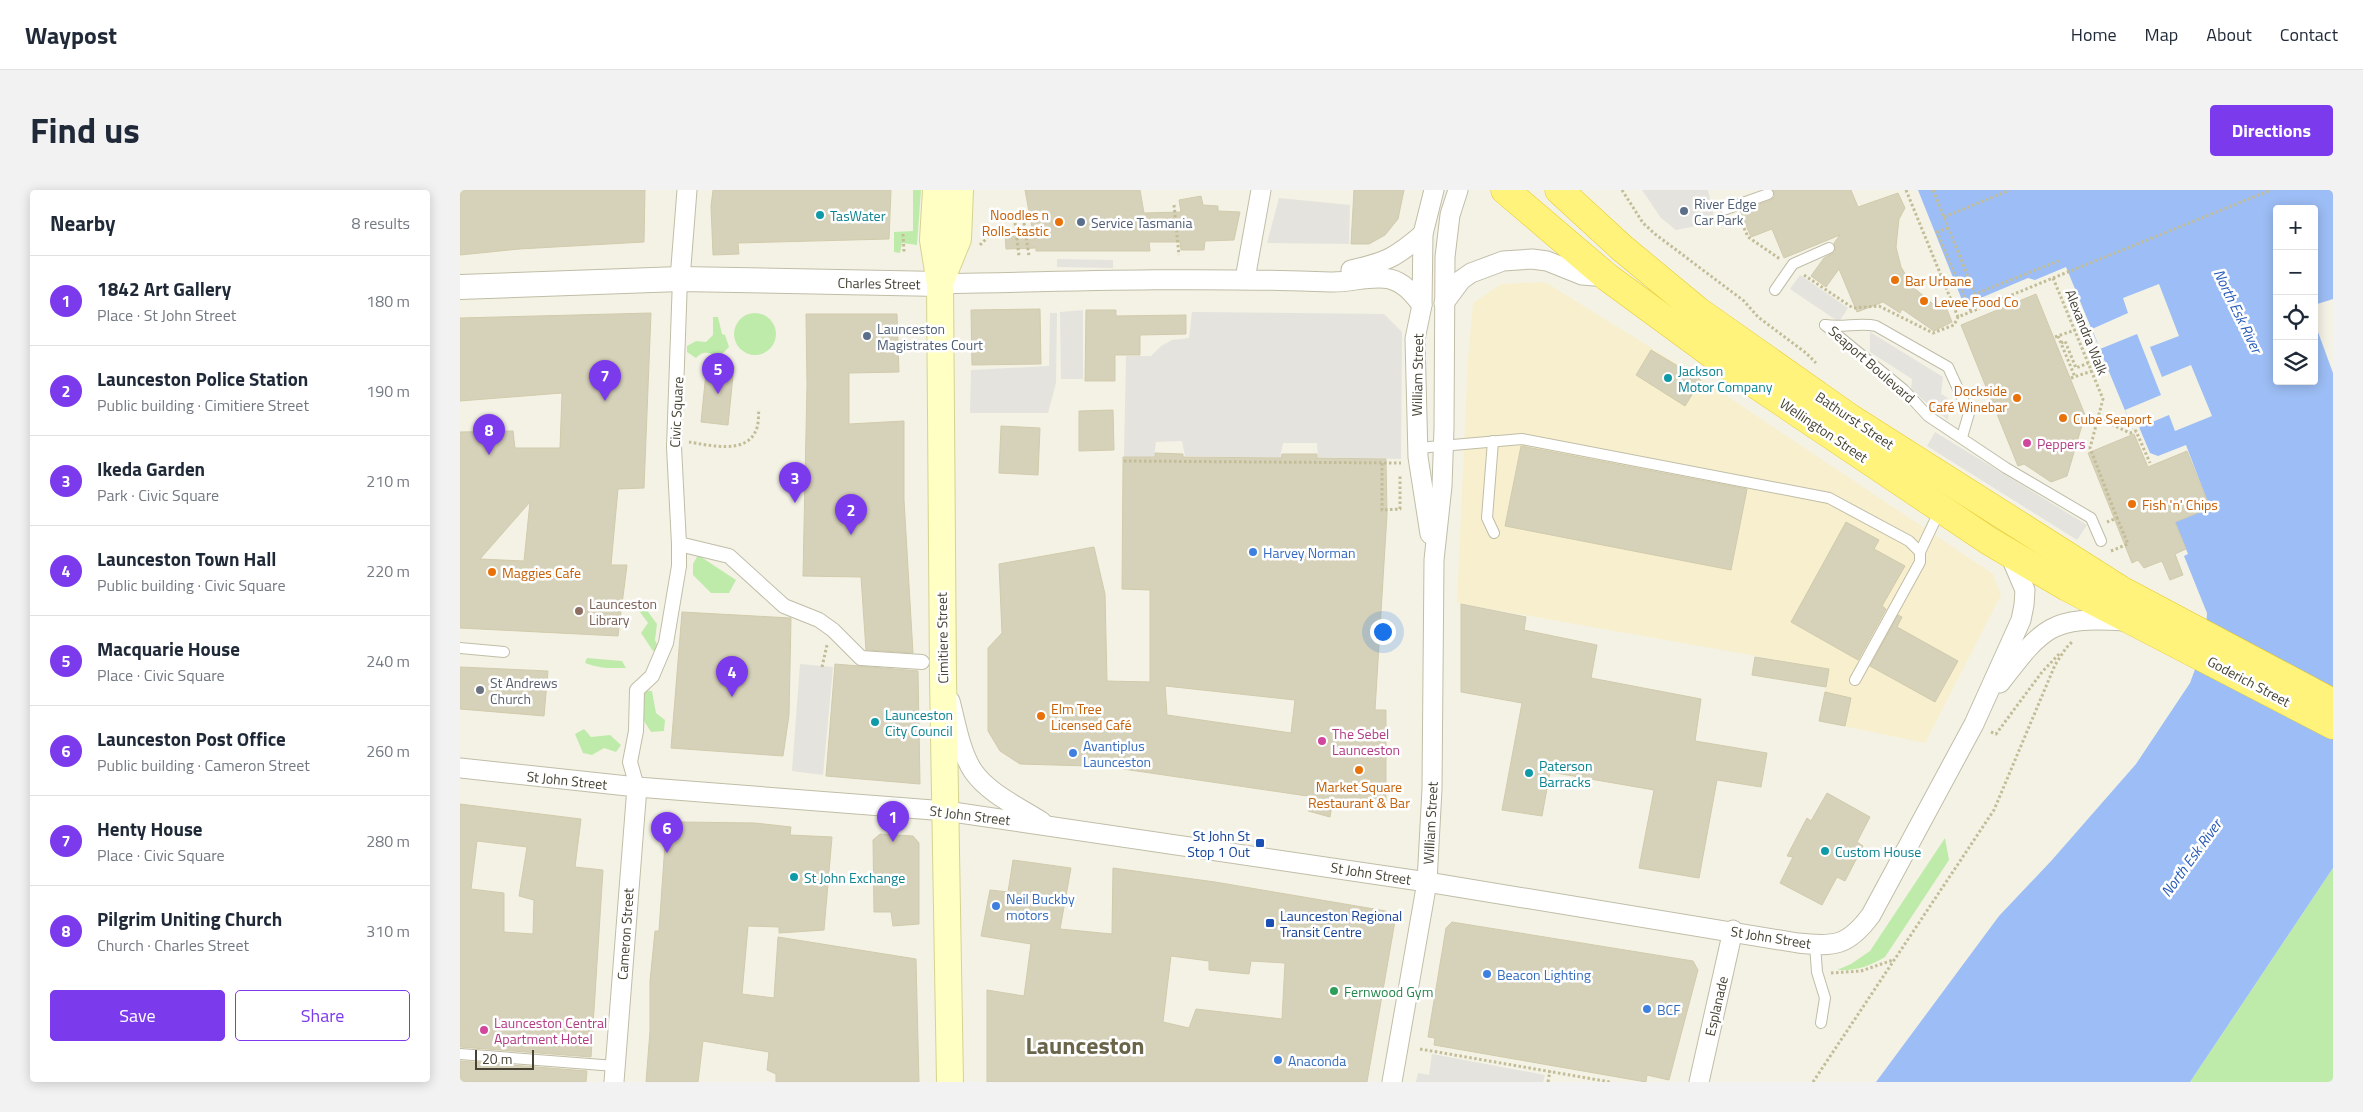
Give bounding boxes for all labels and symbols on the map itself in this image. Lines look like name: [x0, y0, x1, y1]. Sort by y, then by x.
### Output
place label: River Edge Car Park: [1694, 193, 1757, 230]
place label: Noodles n Rolls-tastic: [982, 204, 1049, 241]
place label: TasWater: [830, 205, 886, 226]
marker: River Edge Car Park: [1678, 205, 1690, 217]
marker: TasWater: [814, 209, 826, 221]
place label: Service Tasmania: [1091, 212, 1192, 233]
marker: Noodles n Rolls-tastic: [1053, 216, 1065, 228]
marker: Service Tasmania: [1075, 216, 1087, 228]
water label: North Esk River: [2208, 265, 2269, 359]
place label: Bar Urbane: [1905, 270, 1971, 291]
street label: Charles Street: [837, 272, 921, 294]
marker: Bar Urbane: [1889, 274, 1901, 286]
street label: Alexandra Walk: [2060, 286, 2114, 378]
place label: Levee Food Co: [1934, 291, 2019, 312]
marker: Levee Food Co: [1918, 295, 1930, 307]
place label: Launceston Magistrates Court: [877, 318, 983, 355]
street label: Seaport Boulevard: [1824, 320, 1920, 408]
marker: Launceston Magistrates Court: [861, 330, 873, 342]
street label: William Street: [1406, 333, 1428, 417]
pin: 5: [702, 353, 734, 394]
pin: 7: [589, 360, 621, 401]
place label: Jackson Motor Company: [1678, 360, 1773, 397]
marker: Jackson Motor Company: [1662, 372, 1674, 384]
street label: Civic Square: [664, 376, 688, 448]
place label: Dockside Café Winebar: [1928, 380, 2007, 417]
street label: Bathurst Street: [1811, 386, 1899, 454]
marker: Dockside Café Winebar: [2011, 392, 2023, 404]
street label: Wellington Street: [1776, 393, 1872, 467]
place label: Cube Seaport: [2073, 408, 2152, 429]
marker: Cube Seaport: [2057, 412, 2069, 424]
pin: 8: [473, 414, 505, 455]
place label: Peppers: [2037, 433, 2086, 454]
marker: Peppers: [2021, 437, 2033, 449]
pin: 3: [779, 462, 811, 503]
pin: 2: [835, 494, 867, 535]
place label: Fish 'n' Chips: [2142, 494, 2218, 515]
marker: Fish 'n' Chips: [2126, 498, 2138, 510]
place label: Harvey Norman: [1263, 542, 1356, 563]
marker: Harvey Norman: [1247, 546, 1259, 558]
place label: Maggies Cafe: [502, 562, 581, 583]
marker: Maggies Cafe: [486, 566, 498, 578]
street label: Cimitiere Street: [931, 592, 953, 684]
place label: Launceston Library: [589, 593, 657, 630]
marker: Launceston Library: [573, 605, 585, 617]
your location: [1370, 619, 1396, 645]
street label: Goderich Street: [2204, 650, 2294, 712]
pin: 4: [716, 656, 748, 697]
place label: St Andrews Church: [490, 672, 558, 709]
marker: St Andrews Church: [474, 684, 486, 696]
place label: Elm Tree Licensed Café: [1051, 698, 1132, 735]
place label: Launceston City Council: [885, 704, 953, 741]
marker: Elm Tree Licensed Café: [1035, 710, 1047, 722]
marker: Launceston City Council: [869, 716, 881, 728]
place label: The Sebel Launceston: [1332, 723, 1400, 760]
place label: Avantiplus Launceston: [1083, 735, 1151, 772]
marker: The Sebel Launceston: [1316, 735, 1328, 747]
marker: Avantiplus Launceston: [1067, 747, 1079, 759]
place label: Paterson Barracks: [1539, 755, 1593, 792]
marker: Market Square Restaurant & Bar: [1353, 764, 1365, 776]
street label: St John Street: [526, 765, 608, 795]
marker: Paterson Barracks: [1523, 767, 1535, 779]
place label: Market Square Restaurant & Bar: [1308, 776, 1410, 813]
street label: William Street: [1417, 781, 1443, 865]
street label: St John Street: [928, 800, 1012, 830]
pin: 1: [877, 801, 909, 842]
pin: 6: [651, 812, 683, 853]
water label: North Esk River: [2155, 813, 2228, 902]
place label: St John St Stop 1 Out: [1187, 825, 1250, 862]
marker: St John St Stop 1 Out: [1254, 837, 1266, 849]
place label: Custom House: [1835, 841, 1921, 862]
marker: Custom House: [1819, 845, 1831, 857]
street label: St John Street: [1329, 856, 1413, 890]
place label: St John Exchange: [804, 867, 905, 888]
marker: St John Exchange: [788, 871, 800, 883]
street label: Cameron Street: [611, 887, 639, 981]
place label: Neil Buckby motors: [1006, 888, 1075, 925]
marker: Neil Buckby motors: [990, 900, 1002, 912]
place label: Launceston Regional Transit Centre: [1280, 905, 1402, 942]
marker: Launceston Regional Transit Centre: [1264, 917, 1276, 929]
street label: St John Street: [1729, 920, 1813, 954]
place label: Beacon Lighting: [1497, 964, 1591, 985]
marker: Beacon Lighting: [1481, 968, 1493, 980]
street label: Esplanade: [1699, 974, 1733, 1038]
place label: Fernwood Gym: [1344, 981, 1433, 1002]
marker: Fernwood Gym: [1328, 985, 1340, 997]
place label: BCF: [1657, 999, 1681, 1020]
marker: BCF: [1641, 1003, 1653, 1015]
place label: Launceston Central Apartment Hotel: [494, 1012, 607, 1049]
marker: Launceston Central Apartment Hotel: [478, 1024, 490, 1036]
district label: Launceston: [1025, 1027, 1145, 1063]
scale bar: [475, 1047, 534, 1070]
place label: Anaconda: [1288, 1050, 1346, 1071]
marker: Anaconda: [1272, 1054, 1284, 1066]

